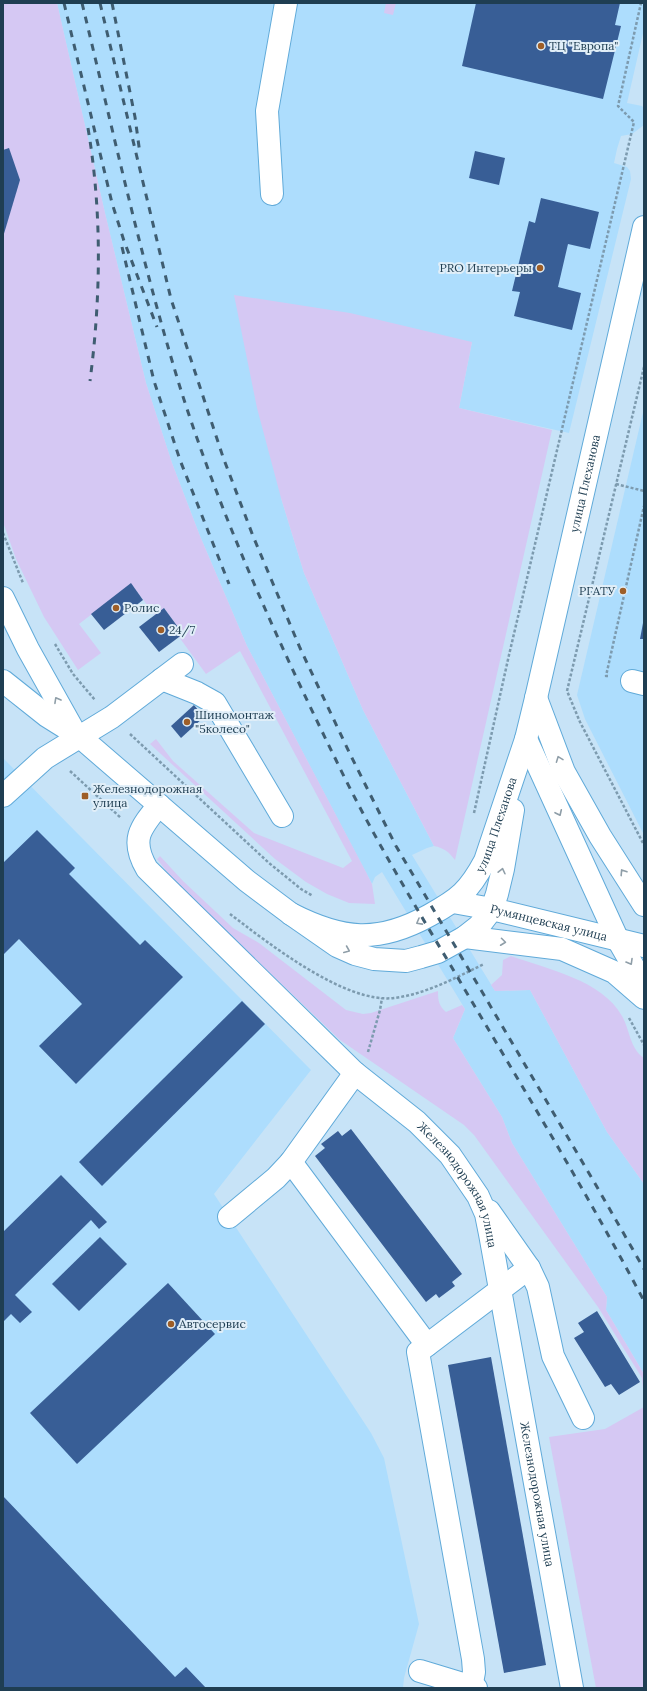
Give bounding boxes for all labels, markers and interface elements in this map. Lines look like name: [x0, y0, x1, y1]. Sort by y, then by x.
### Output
place label: ТЦ "Европа": [549, 38, 618, 53]
marker: ТЦ "Европа": [536, 41, 546, 51]
place label: PRO Интерьеры: [439, 260, 532, 275]
marker: PRO Интерьеры: [535, 263, 545, 273]
street label: улица Плеханова: [566, 433, 603, 534]
place label: РГАТУ: [579, 583, 616, 598]
marker: РГАТУ: [618, 586, 628, 596]
place label: Ролис: [124, 600, 159, 615]
marker: Ролис: [111, 603, 121, 613]
place label: 24/7: [169, 622, 196, 638]
marker: 24/7: [156, 625, 166, 635]
one-way arrow: [54, 697, 61, 704]
place label: Шиномонтаж "5колесо": [195, 707, 274, 736]
marker: Шиномонтаж "5колесо": [182, 717, 192, 727]
one-way arrow: [556, 755, 564, 762]
street label: улица Плеханова: [472, 775, 520, 875]
place label: Железнодорожная улица: [93, 781, 202, 810]
marker: Железнодорожная улица: [80, 791, 90, 801]
one-way arrow: [554, 809, 562, 816]
one-way arrow: [498, 868, 506, 875]
one-way arrow: [620, 869, 628, 876]
street label: Румянцевская улица: [489, 901, 609, 944]
one-way arrow: [415, 917, 423, 924]
one-way arrow: [500, 937, 506, 946]
one-way arrow: [343, 946, 350, 954]
one-way arrow: [626, 958, 633, 965]
street label: Железнодорожная улица: [414, 1119, 500, 1249]
place label: Автосервис: [178, 1316, 246, 1331]
marker: Автосервис: [166, 1319, 176, 1329]
street label: Железнодорожная улица: [517, 1420, 558, 1568]

